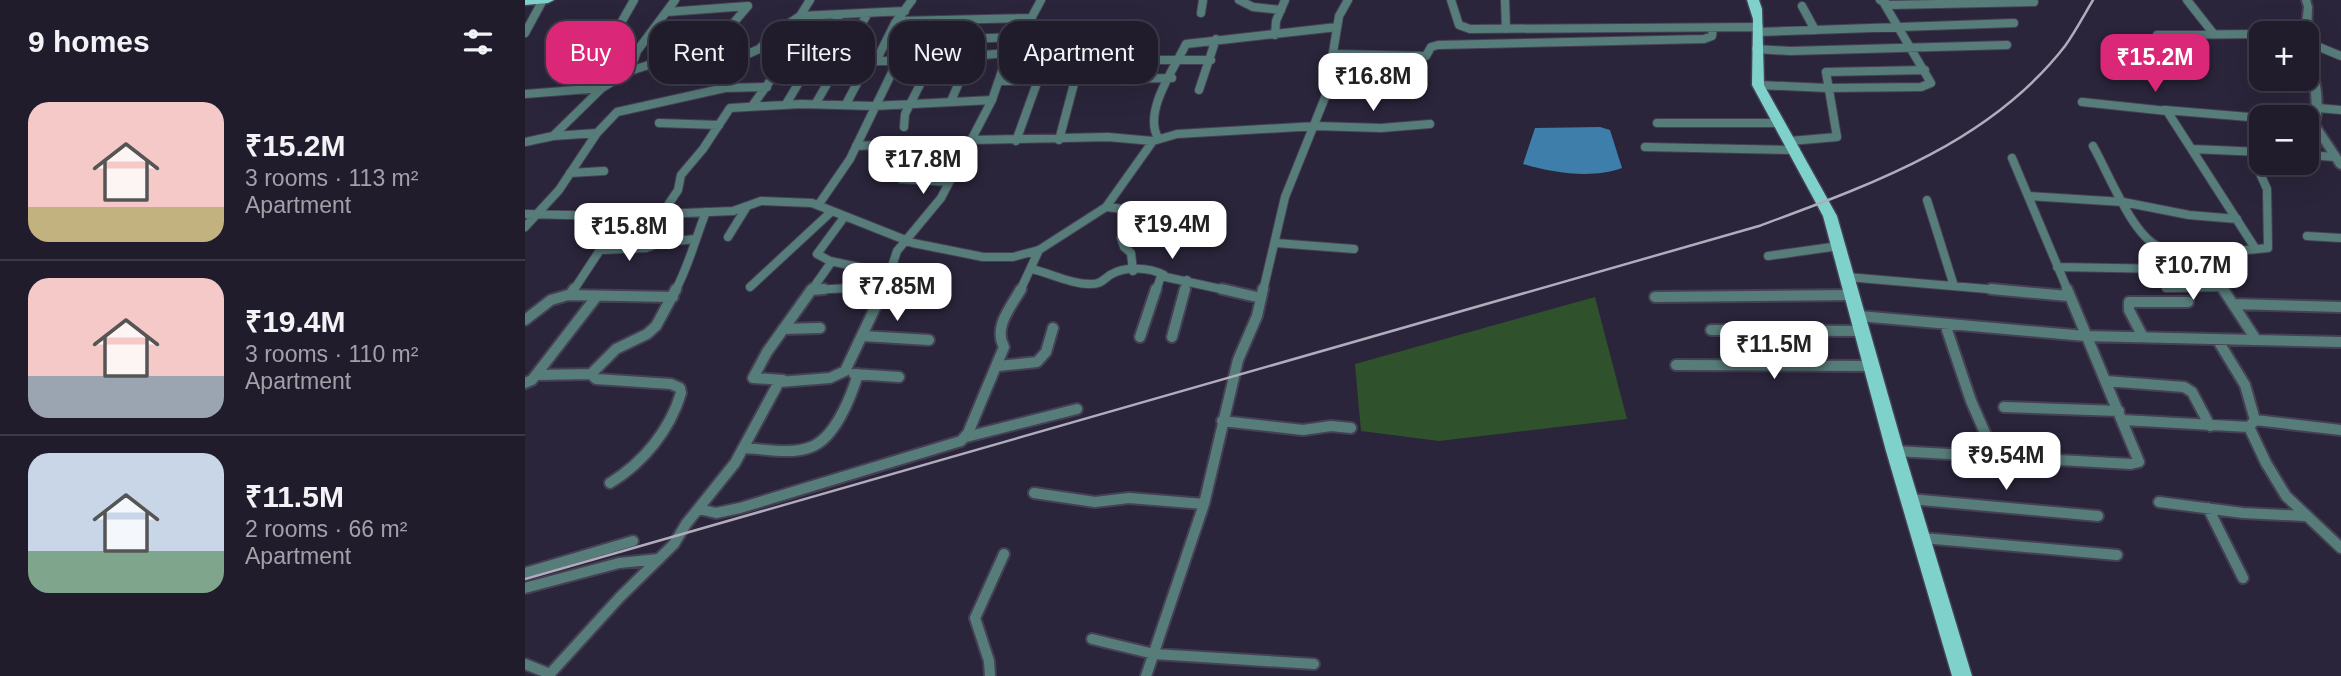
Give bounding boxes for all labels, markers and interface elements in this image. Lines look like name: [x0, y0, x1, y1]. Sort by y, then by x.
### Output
chip: Buy: [546, 21, 635, 84]
chip: Rent: [649, 21, 748, 84]
chip: Filters: [762, 21, 875, 84]
chip: New: [889, 21, 985, 84]
chip: Apartment: [999, 21, 1158, 84]
map controls: [2249, 21, 2319, 175]
button: +: [2249, 21, 2319, 91]
icon: filters: [459, 23, 497, 61]
text: 9 homes: [28, 25, 150, 58]
pin: ₹15.2M: [2098, 34, 2212, 94]
text: ₹15.2M: [2116, 44, 2194, 70]
pin: ₹16.8M: [1316, 54, 1430, 113]
text: ₹16.8M: [1334, 63, 1412, 89]
button: −: [2249, 105, 2319, 175]
text: ₹15.2M: [245, 129, 346, 162]
icon: home: [84, 130, 168, 214]
pin: ₹17.8M: [866, 136, 980, 196]
text: ₹17.8M: [884, 146, 962, 172]
text: 3 rooms · 113 m²: [245, 165, 418, 191]
text: Apartment: [245, 192, 351, 218]
pin: ₹19.4M: [1115, 202, 1229, 261]
pin: ₹15.8M: [572, 204, 686, 263]
text: ₹19.4M: [1133, 211, 1211, 237]
text: ₹15.8M: [590, 213, 668, 239]
pin: ₹10.7M: [2136, 243, 2250, 302]
text: ₹10.7M: [2154, 252, 2232, 278]
pin: ₹7.85M: [840, 264, 954, 323]
text: ₹7.85M: [858, 273, 936, 299]
text: ₹19.4M: [245, 305, 346, 338]
icon: home: [84, 306, 168, 390]
pin: ₹11.5M: [1717, 322, 1831, 381]
text: ₹11.5M: [1736, 331, 1812, 357]
text: 3 rooms · 110 m²: [245, 341, 418, 367]
text: Apartment: [245, 368, 351, 394]
pin: ₹9.54M: [1949, 433, 2063, 492]
text: ₹9.54M: [1967, 442, 2045, 468]
text: ₹11.5M: [245, 480, 344, 513]
icon: home: [84, 481, 168, 565]
text: 2 rooms · 66 m²: [245, 516, 407, 542]
text: Apartment: [245, 543, 351, 569]

